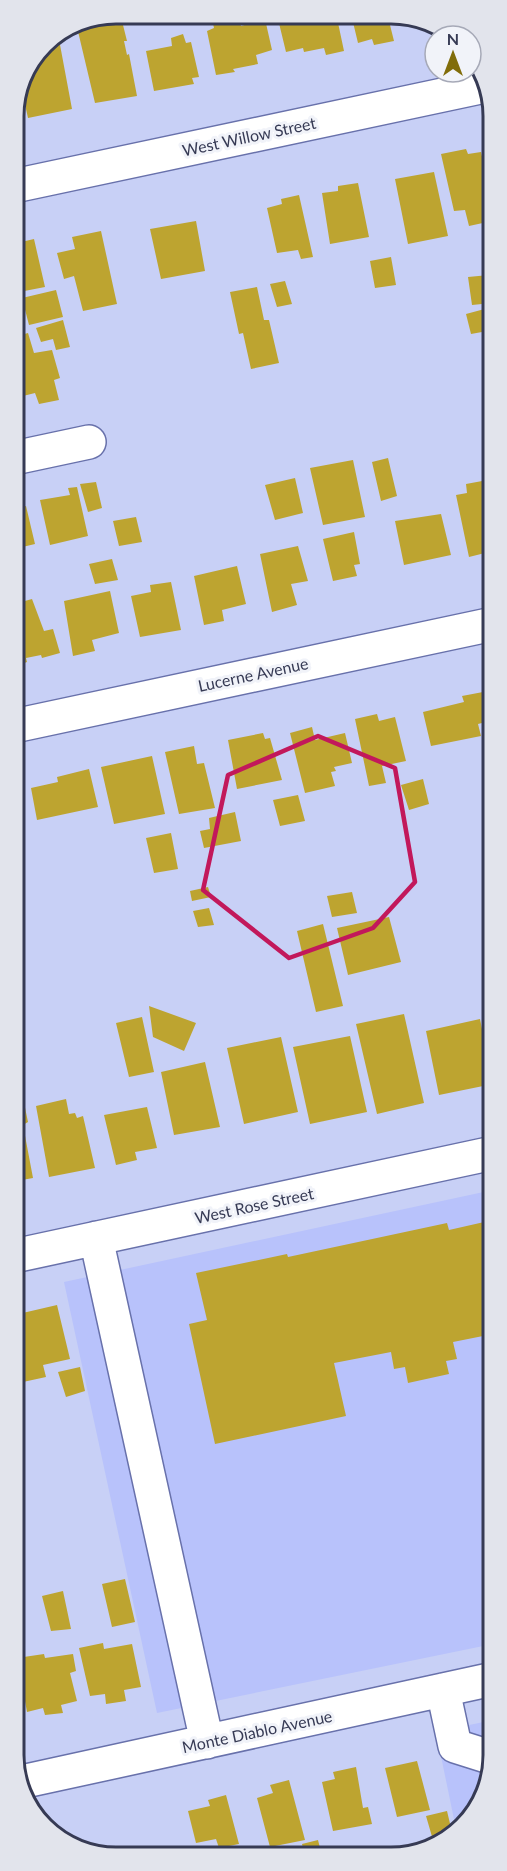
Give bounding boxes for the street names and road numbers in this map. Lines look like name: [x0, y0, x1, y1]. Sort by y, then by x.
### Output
street label: West Willow Street: [181, 113, 318, 159]
street label: Lucerne Avenue: [196, 653, 310, 695]
street label: West Rose Street: [193, 1183, 315, 1227]
street label: Monte Diablo Avenue: [180, 1706, 334, 1756]

